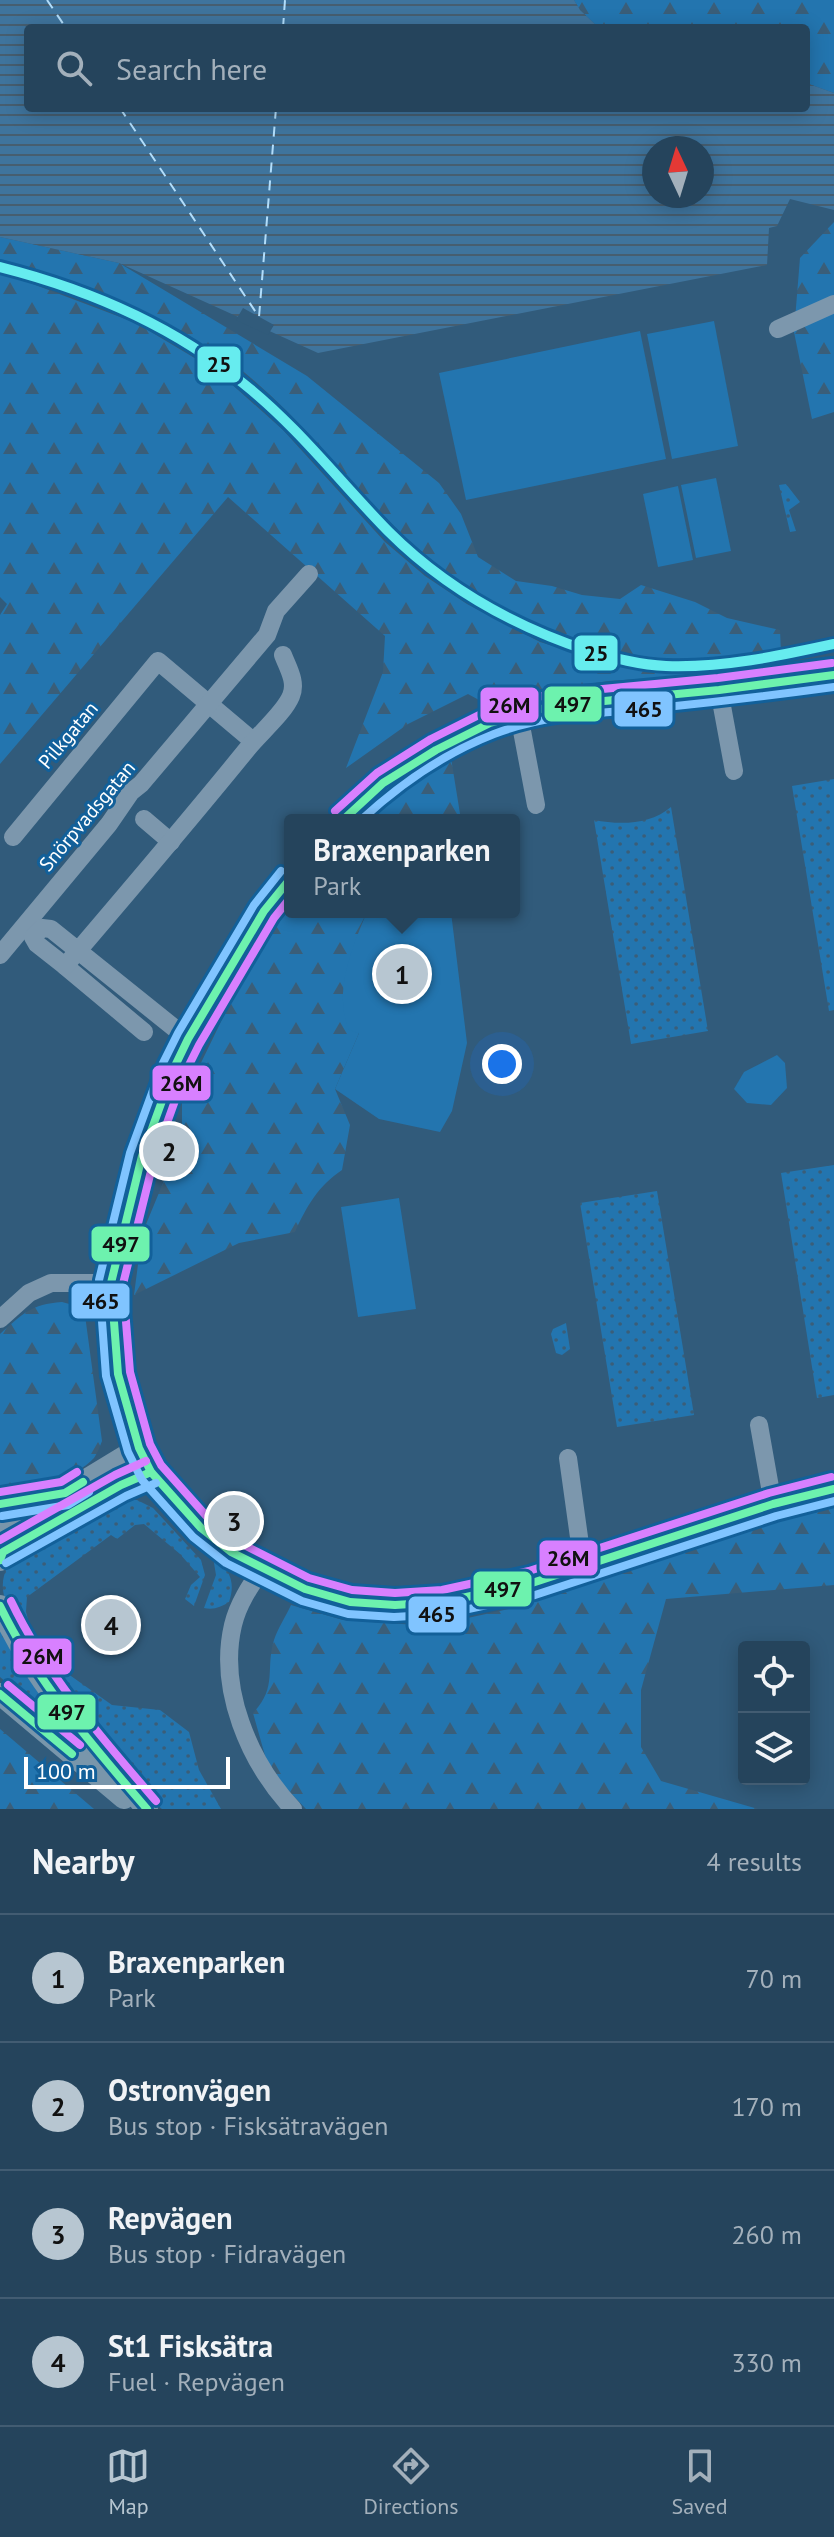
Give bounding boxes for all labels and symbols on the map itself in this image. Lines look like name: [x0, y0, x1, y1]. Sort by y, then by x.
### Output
north arrow: [642, 136, 714, 208]
line badge: 25: [196, 345, 242, 384]
text: 25: [207, 350, 231, 378]
line badge: 25: [573, 634, 619, 672]
text: 25: [584, 639, 608, 667]
line badge: 497: [543, 685, 603, 723]
line badge: 26M: [479, 686, 540, 724]
text: 497: [554, 690, 592, 718]
line badge: 465: [613, 690, 674, 728]
text: 26M: [488, 691, 530, 719]
text: 465: [625, 695, 663, 723]
street label: Pilkgatan: [32, 696, 104, 774]
street label: Snörpvadsgatan: [33, 755, 141, 877]
pin: 1: [376, 944, 428, 1004]
your location: [482, 1044, 522, 1084]
line badge: 26M: [151, 1064, 212, 1102]
text: 26M: [160, 1069, 202, 1097]
pin: 2: [143, 1121, 195, 1181]
line badge: 497: [90, 1225, 151, 1263]
text: 497: [102, 1230, 140, 1258]
line badge: 465: [70, 1282, 131, 1320]
text: 465: [82, 1287, 120, 1315]
pin: 3: [208, 1491, 260, 1551]
line badge: 26M: [538, 1539, 599, 1577]
text: 26M: [547, 1544, 589, 1572]
line badge: 497: [472, 1570, 533, 1608]
text: 497: [484, 1575, 522, 1603]
pin: 4: [85, 1595, 137, 1655]
line badge: 465: [407, 1595, 468, 1634]
text: 465: [418, 1600, 456, 1628]
line badge: 26M: [12, 1637, 73, 1676]
text: 26M: [21, 1642, 63, 1670]
line badge: 497: [36, 1693, 97, 1731]
text: 497: [48, 1698, 86, 1726]
scale bar: [24, 1753, 230, 1789]

